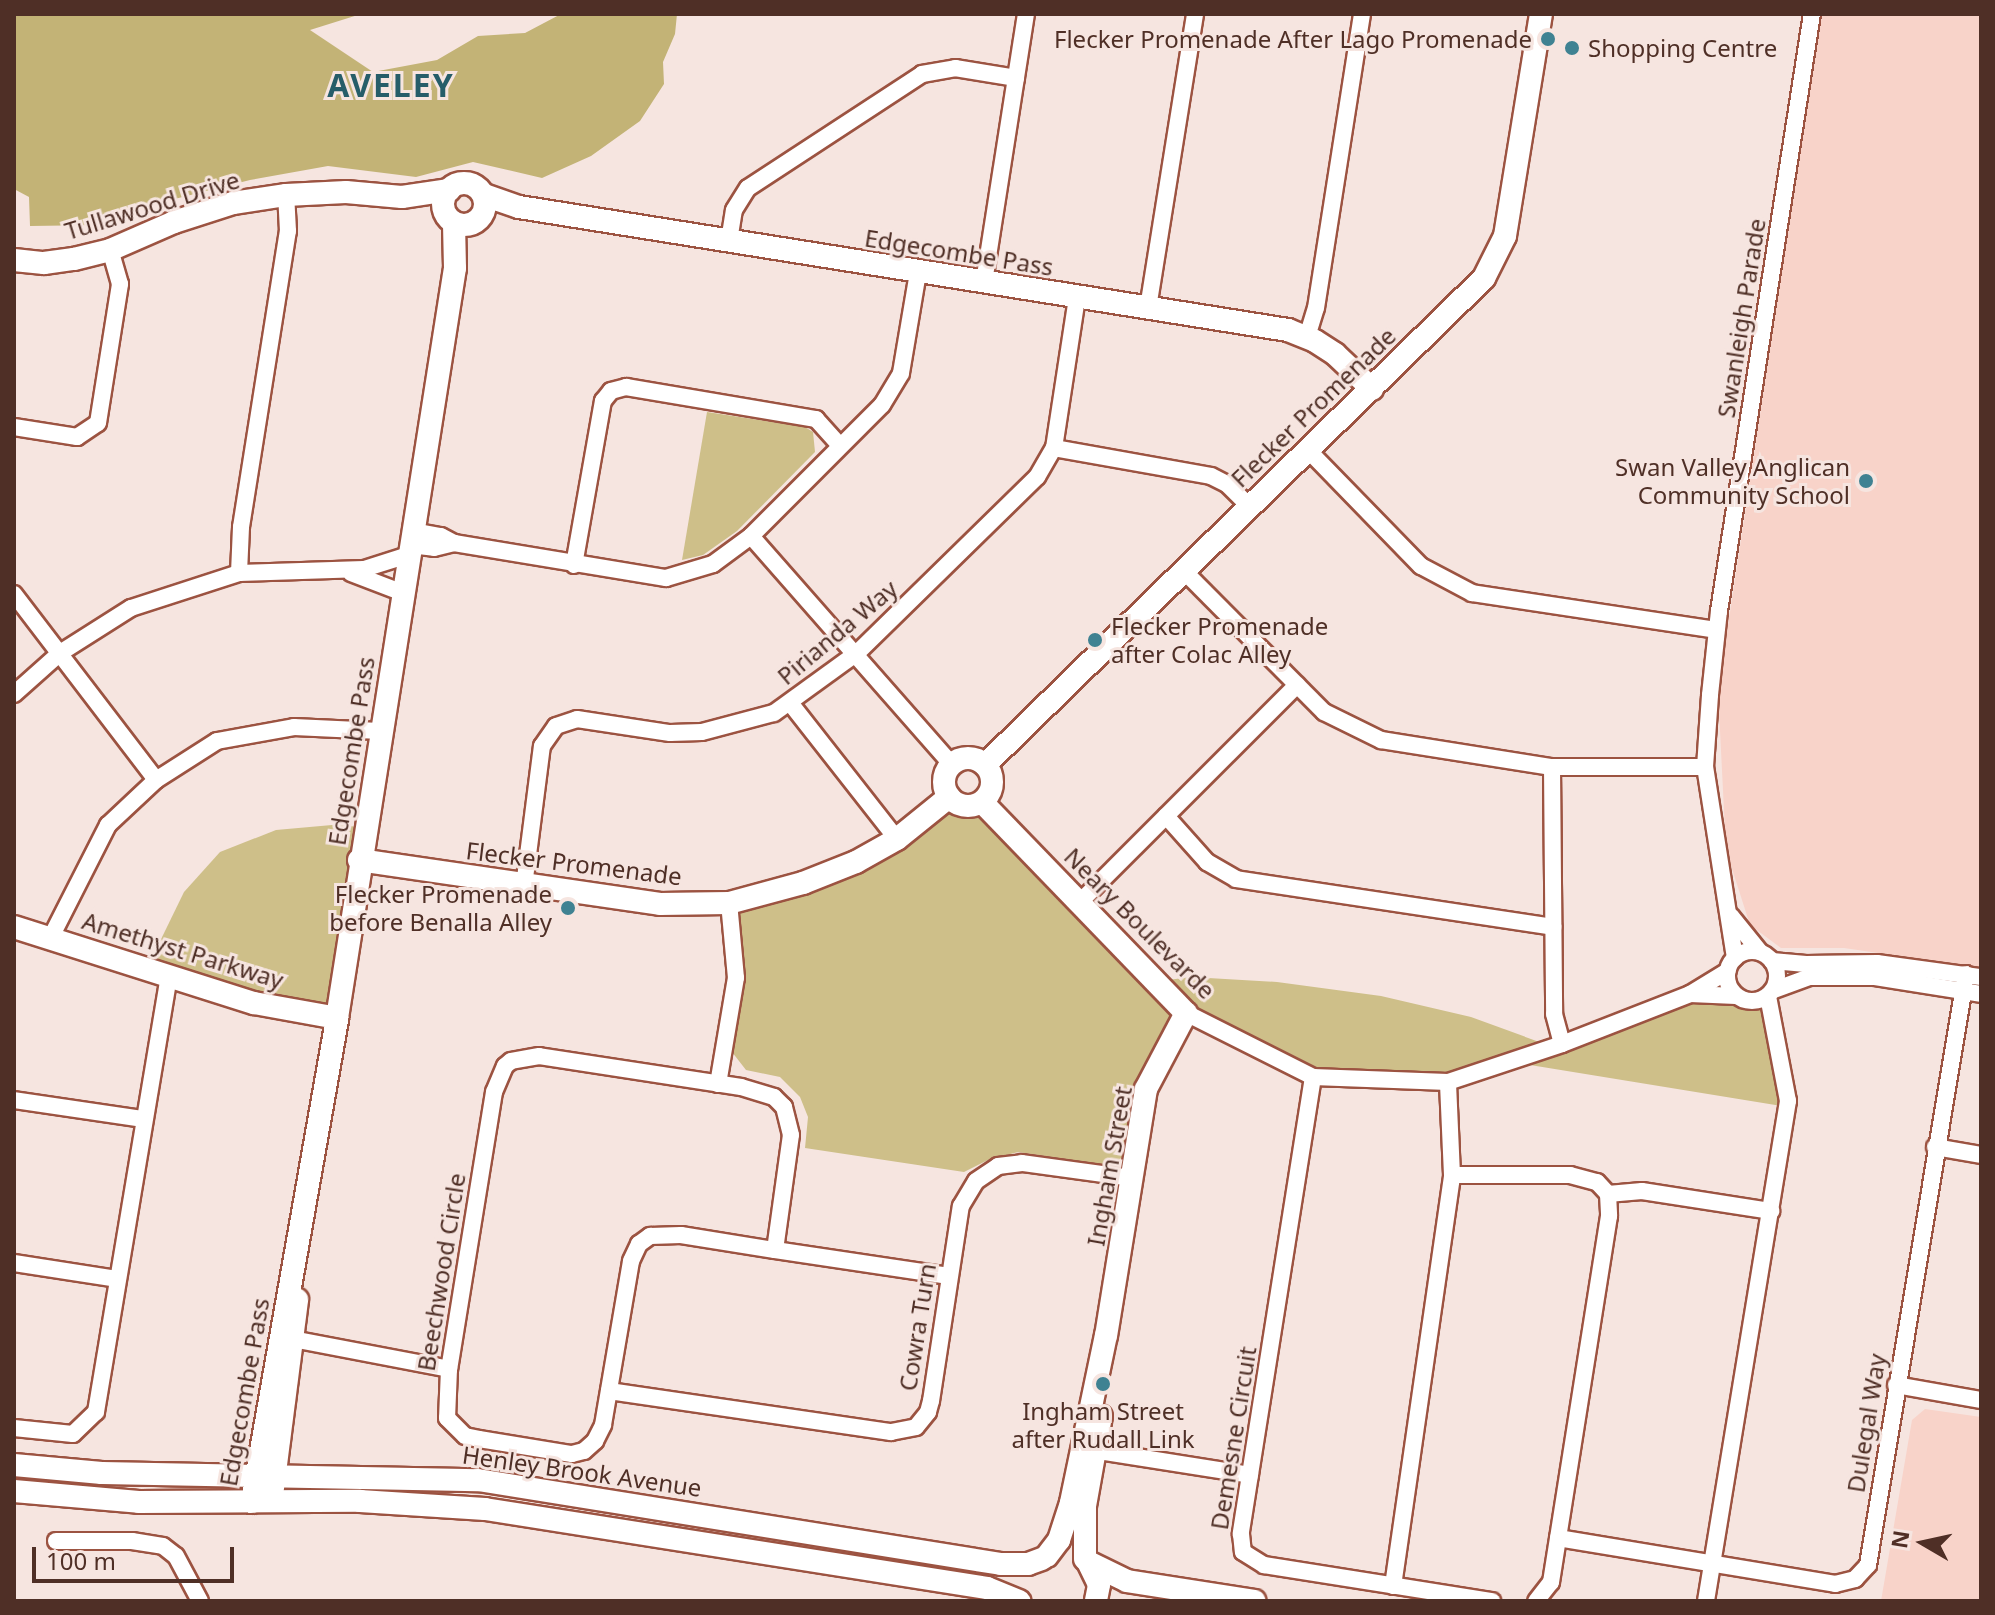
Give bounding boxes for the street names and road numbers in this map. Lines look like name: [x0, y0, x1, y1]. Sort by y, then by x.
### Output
street label: Tullawood Drive: [61, 165, 243, 245]
street label: Swanleigh Parade: [1711, 216, 1771, 420]
street label: Edgecombe Pass: [863, 223, 1055, 281]
street label: Flecker Promenade: [1225, 321, 1401, 493]
street label: Pirianda Way: [771, 574, 903, 690]
street label: Edgecombe Pass: [322, 655, 380, 847]
street label: Flecker Promenade: [464, 835, 684, 891]
street label: Neary Boulevarde: [1059, 842, 1221, 1004]
street label: Amethyst Parkway: [79, 906, 287, 994]
street label: Ingham Street: [1081, 1084, 1137, 1248]
street label: Beechwood Circle: [411, 1171, 471, 1373]
street label: Cowra Turn: [893, 1261, 941, 1393]
street label: Edgecombe Pass: [213, 1296, 275, 1488]
street label: Demesne Circuit: [1204, 1344, 1262, 1532]
street label: Dulegal Way: [1841, 1351, 1891, 1495]
street label: Henley Brook Avenue: [461, 1440, 703, 1502]

